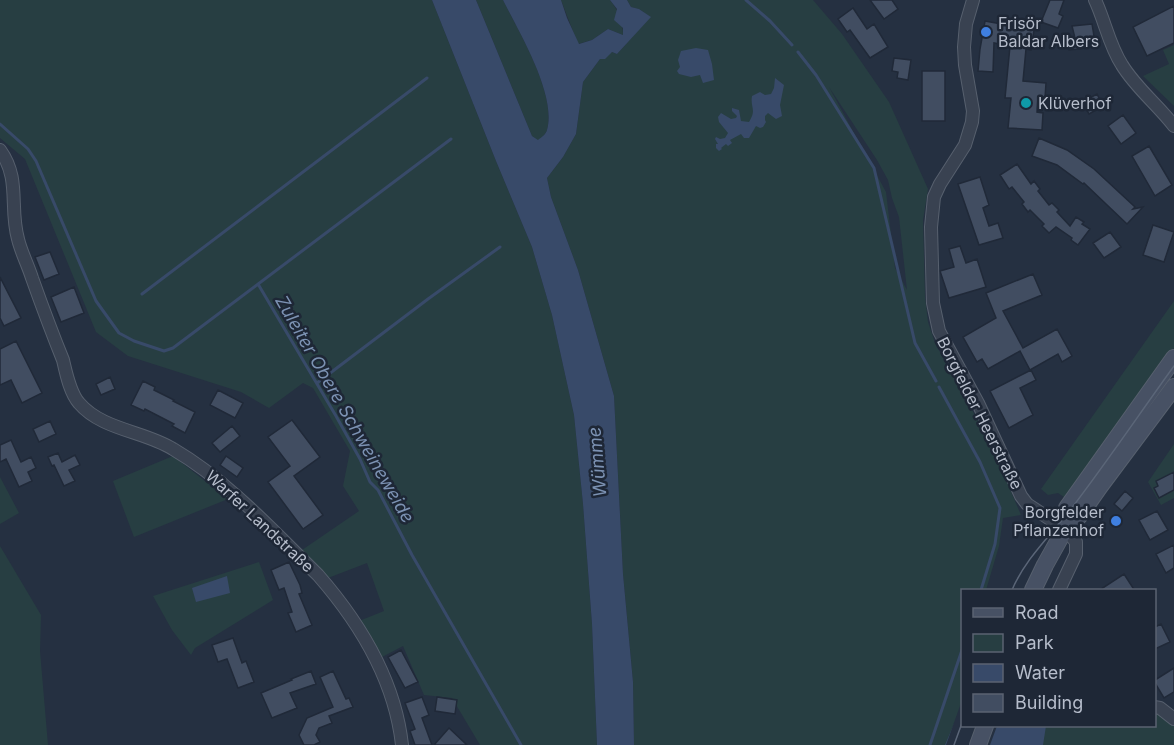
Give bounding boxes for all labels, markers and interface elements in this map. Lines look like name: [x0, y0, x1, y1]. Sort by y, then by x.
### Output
place label: Frisör Baldar Albers: [998, 13, 1099, 51]
marker: Frisör Baldar Albers: [979, 25, 993, 39]
place label: Klüverhof: [1038, 93, 1111, 113]
marker: Klüverhof: [1019, 96, 1033, 110]
water label: Zuleiter Obere Schweineweide: [271, 292, 419, 526]
street label: Borgfelder Heerstraße: [933, 333, 1027, 493]
water label: Wümme: [583, 426, 611, 498]
street label: Warfer Landstraße: [202, 466, 318, 576]
place label: Borgfelder Pflanzenhof: [1013, 502, 1104, 540]
marker: Borgfelder Pflanzenhof: [1109, 514, 1123, 528]
legend: [961, 589, 1156, 727]
text: Road: [1015, 602, 1058, 623]
text: Park: [1015, 632, 1054, 653]
text: Water: [1015, 662, 1065, 683]
text: Building: [1015, 692, 1083, 713]

